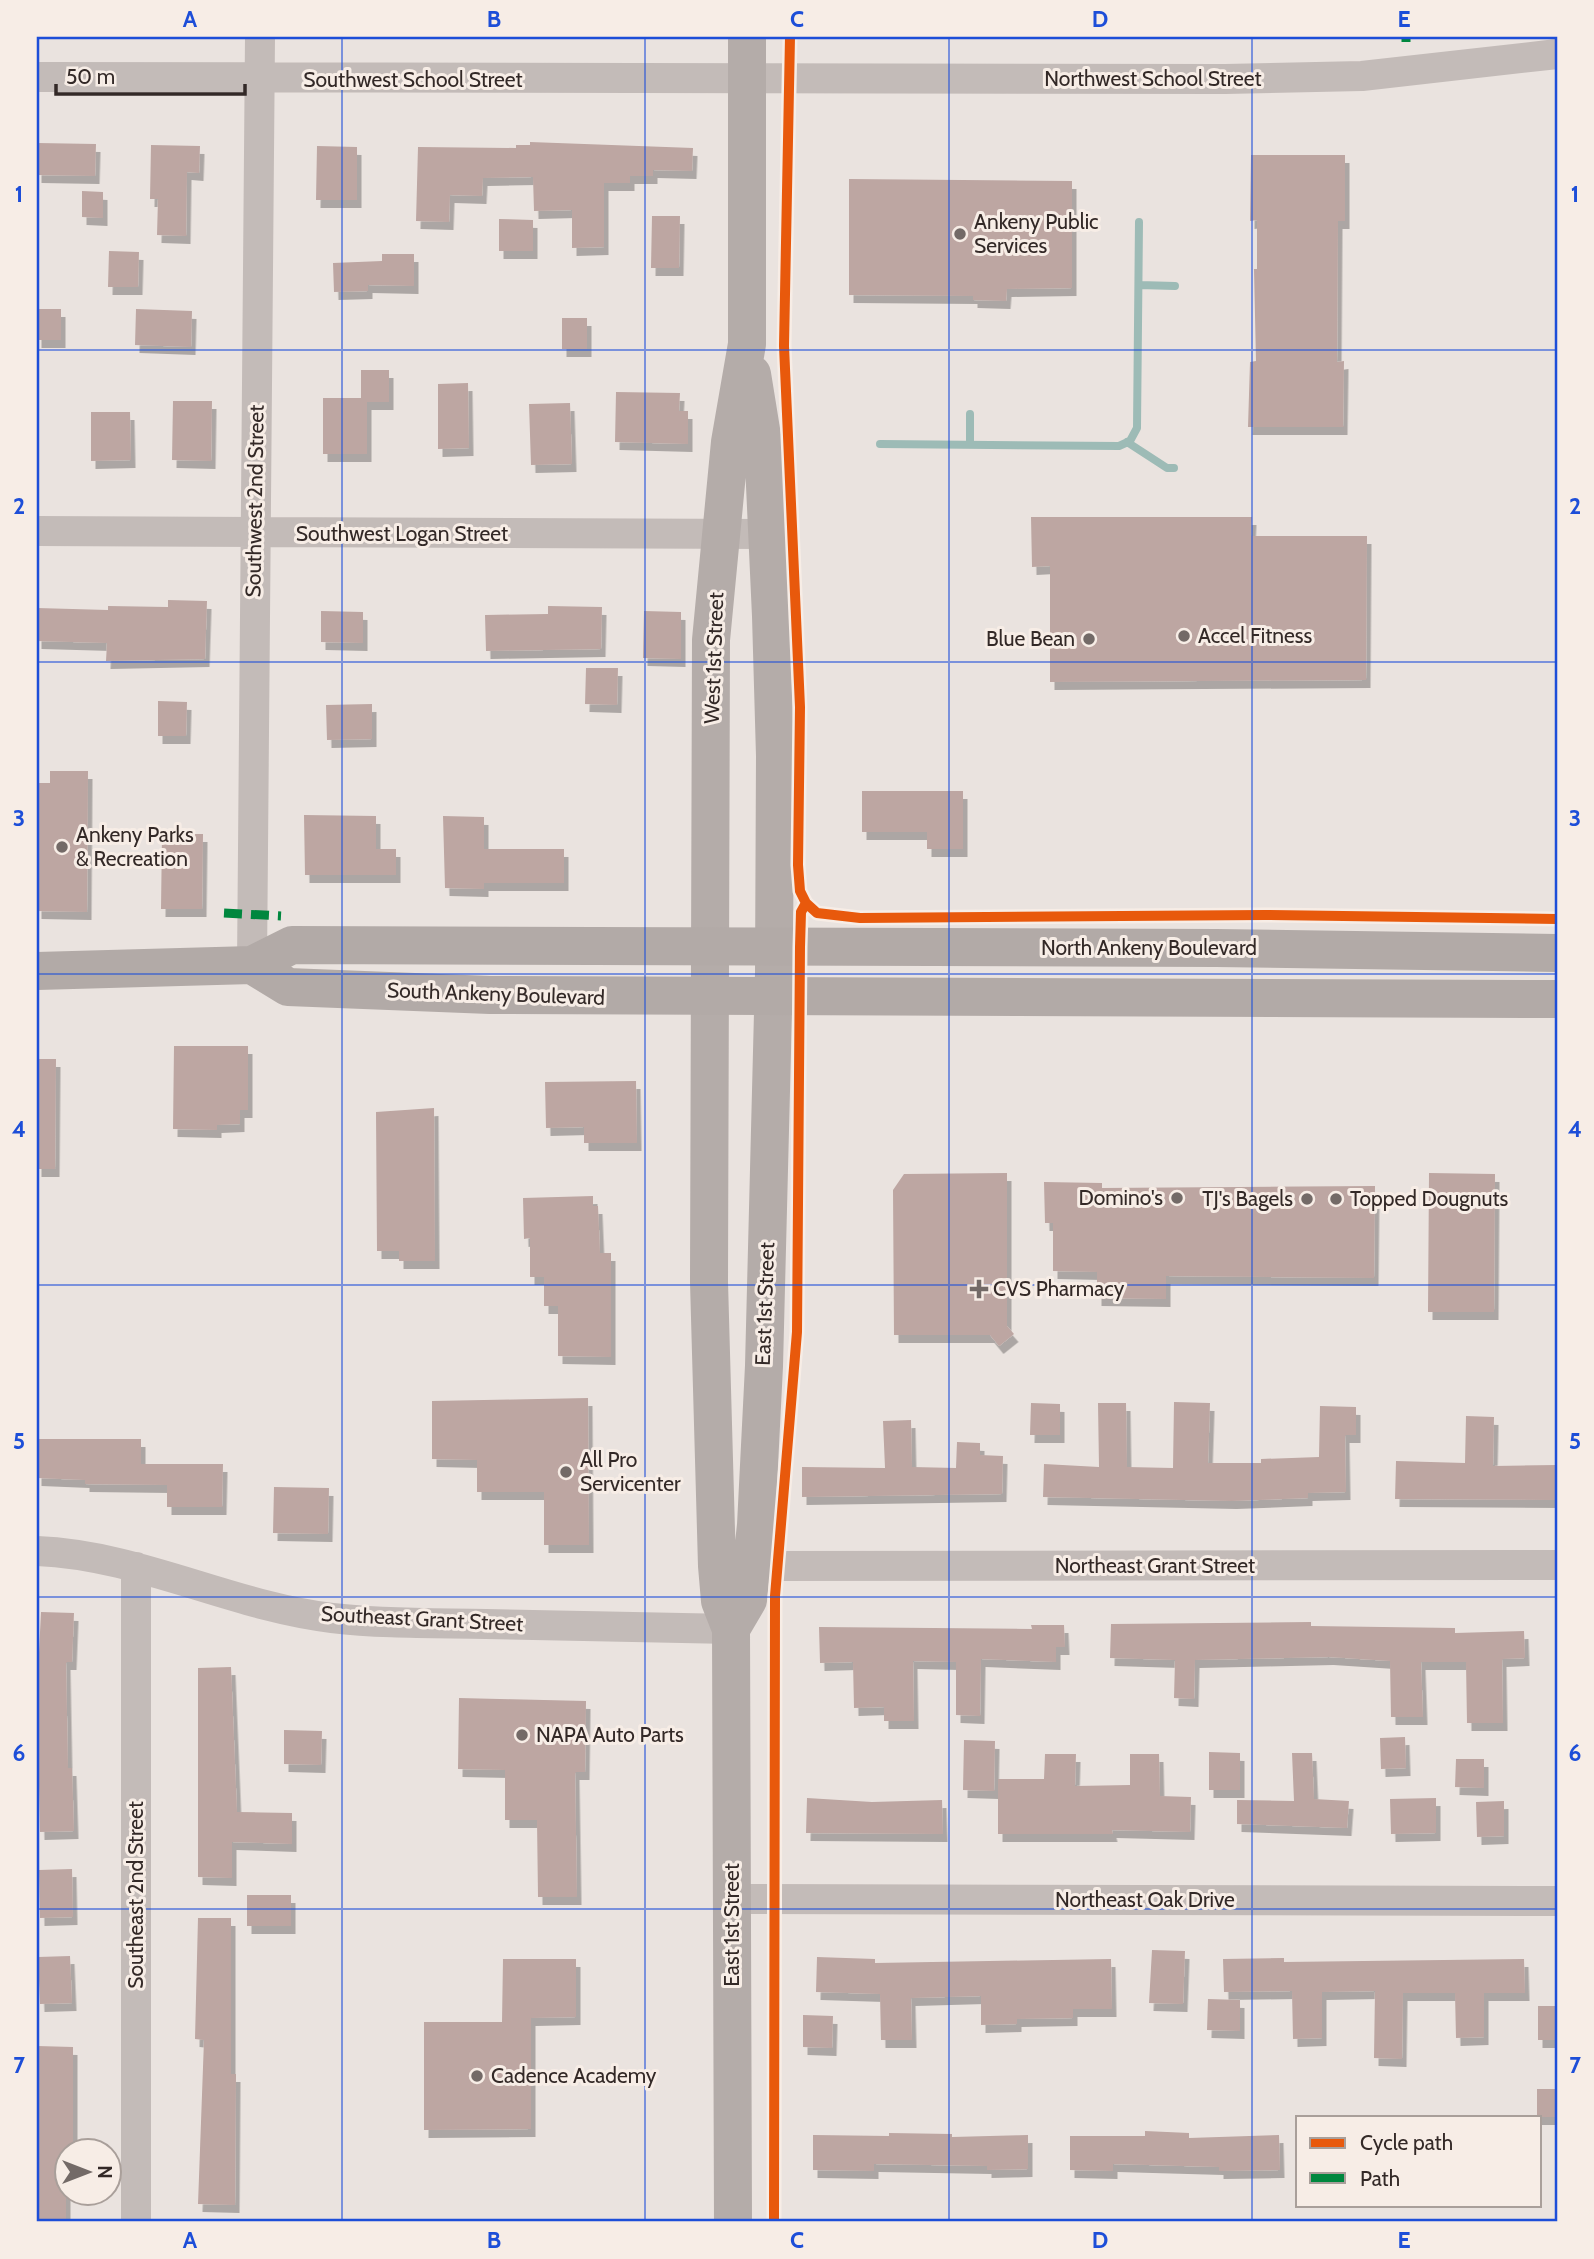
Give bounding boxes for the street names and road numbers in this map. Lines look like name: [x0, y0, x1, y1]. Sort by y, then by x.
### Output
street label: Northwest School Street: [1044, 66, 1262, 91]
street label: Southwest School Street: [303, 67, 523, 92]
street label: Southwest 2nd Street: [240, 404, 269, 597]
street label: Southwest Logan Street: [296, 521, 508, 546]
street label: West 1st Street: [699, 592, 728, 724]
street label: North Ankeny Boulevard: [1041, 935, 1257, 960]
street label: South Ankeny Boulevard: [387, 977, 605, 1010]
street label: East 1st Street: [750, 1242, 779, 1366]
street label: Northeast Grant Street: [1055, 1553, 1255, 1578]
street label: Southeast Grant Street: [320, 1601, 524, 1636]
street label: Southeast 2nd Street: [123, 1801, 148, 1989]
street label: East 1st Street: [719, 1863, 744, 1987]
street label: Northeast Oak Drive: [1055, 1887, 1235, 1912]

